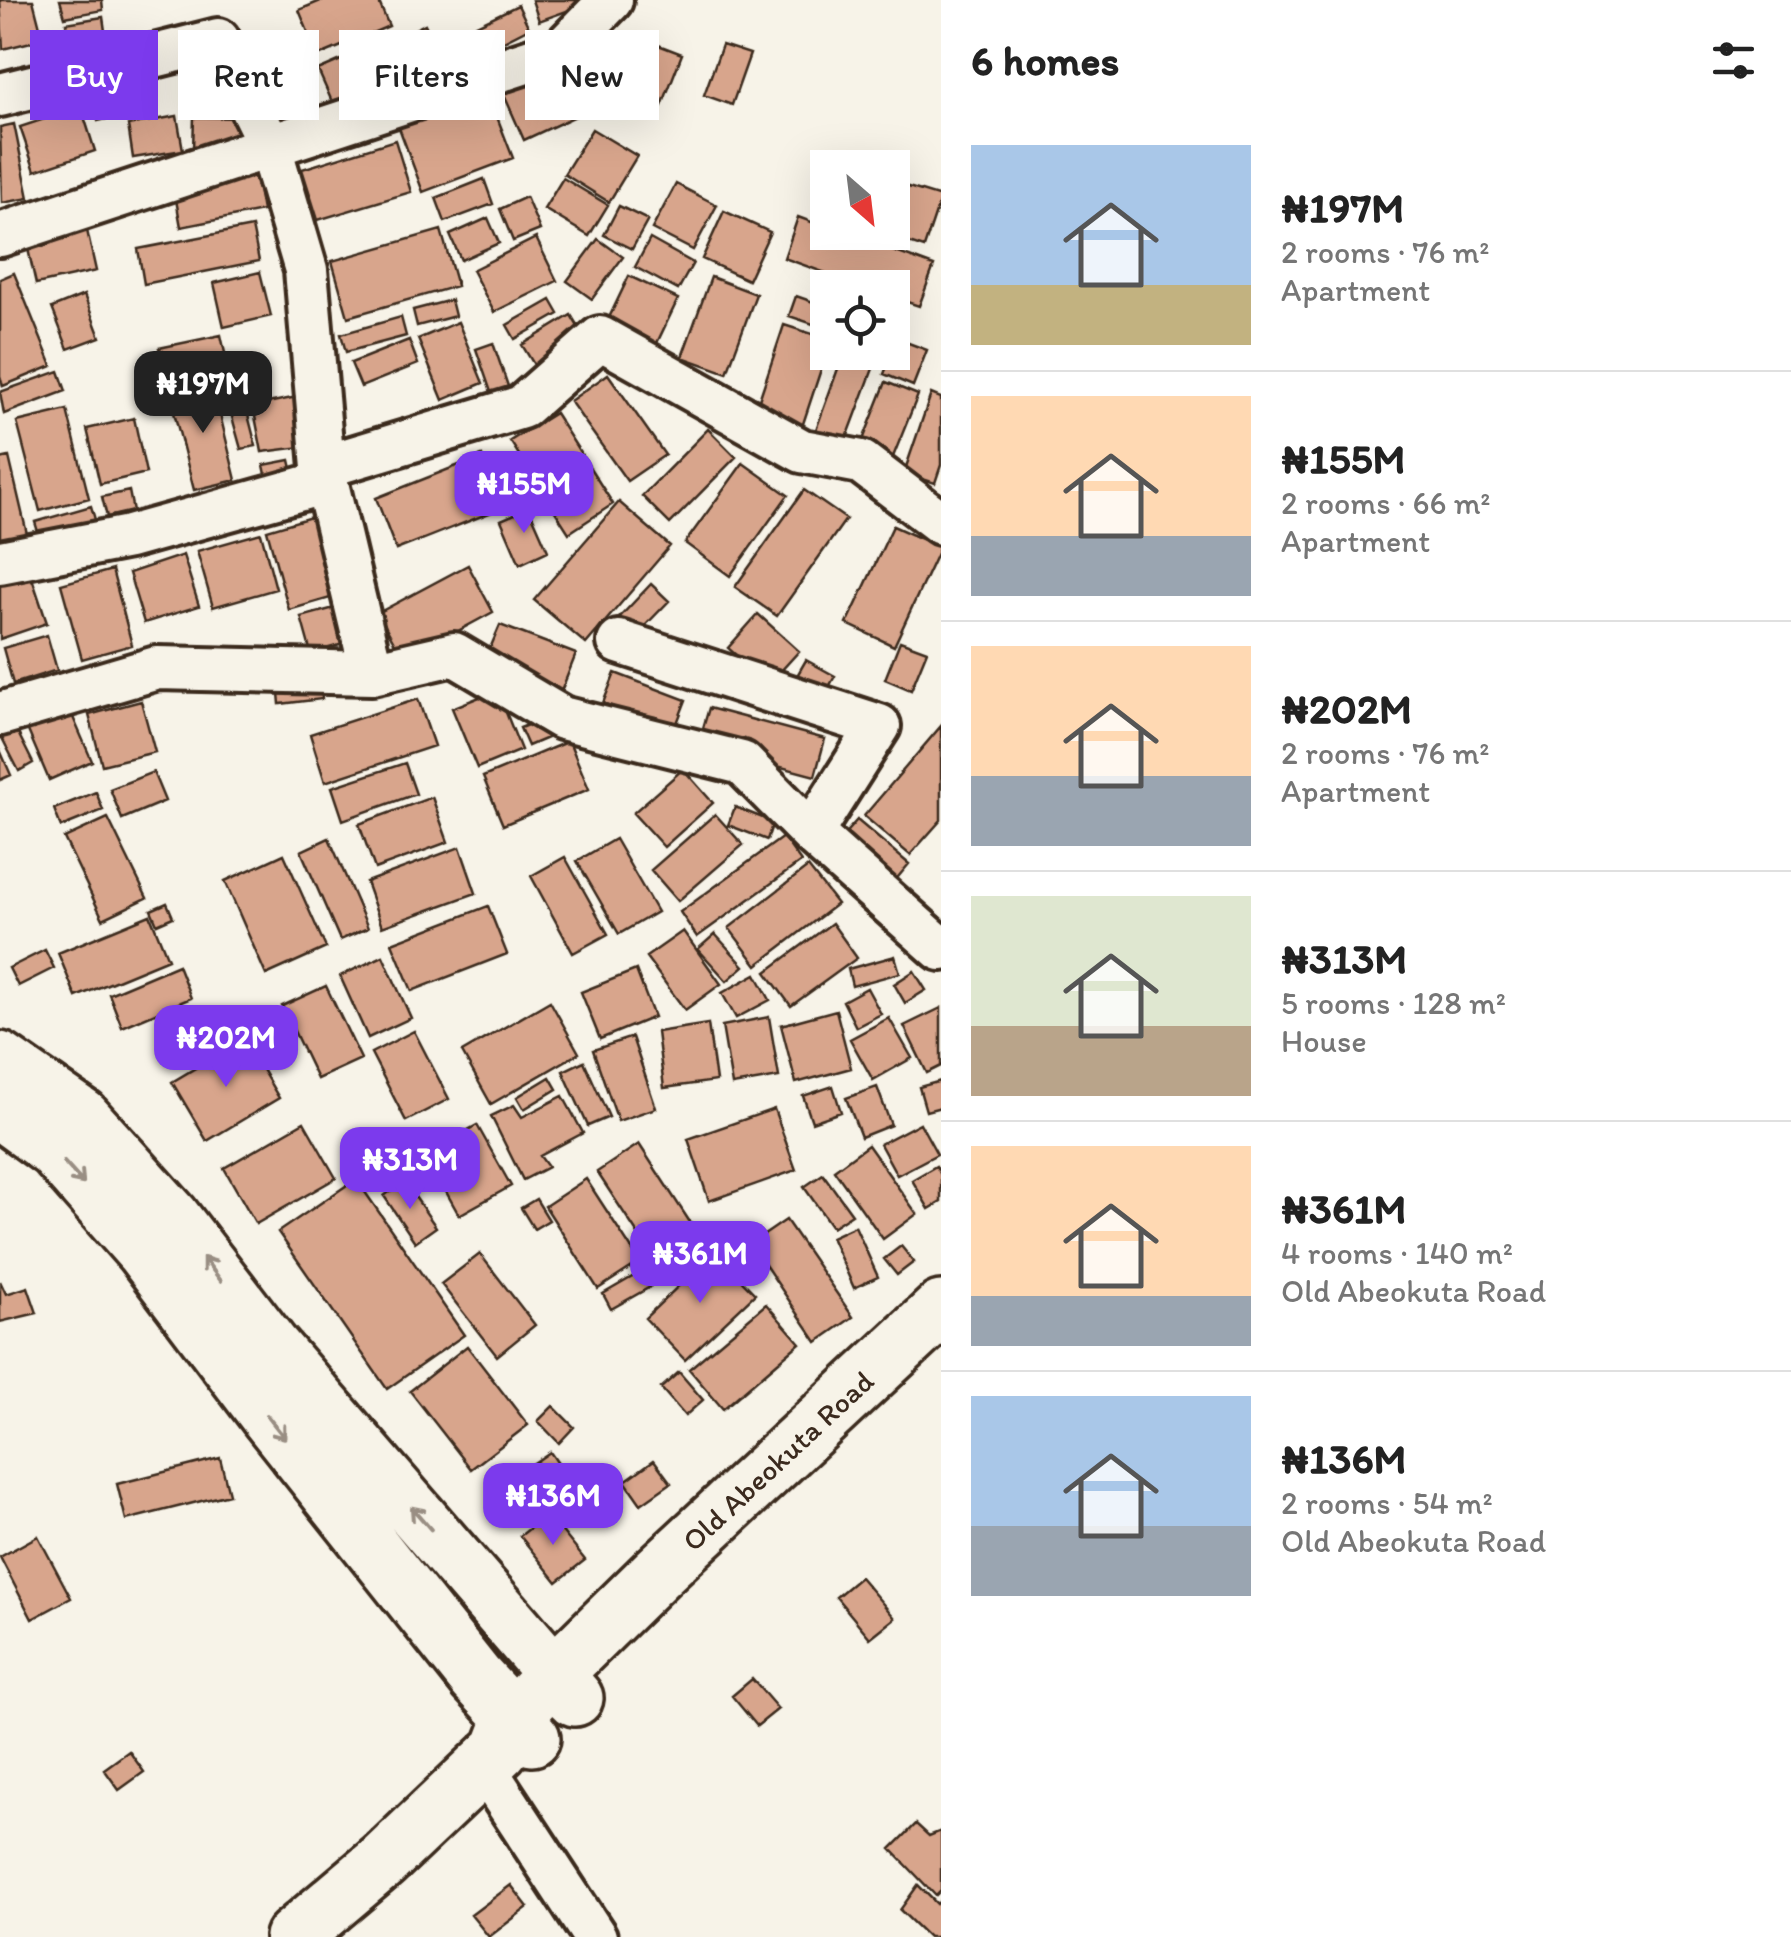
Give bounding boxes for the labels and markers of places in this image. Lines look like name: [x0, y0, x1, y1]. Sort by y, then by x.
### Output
pin: ₦197M: [133, 351, 273, 436]
pin: ₦155M: [454, 451, 594, 536]
pin: ₦202M: [156, 1005, 296, 1090]
pin: ₦313M: [340, 1127, 480, 1212]
pin: ₦361M: [630, 1221, 770, 1306]
pin: ₦136M: [483, 1463, 623, 1548]

